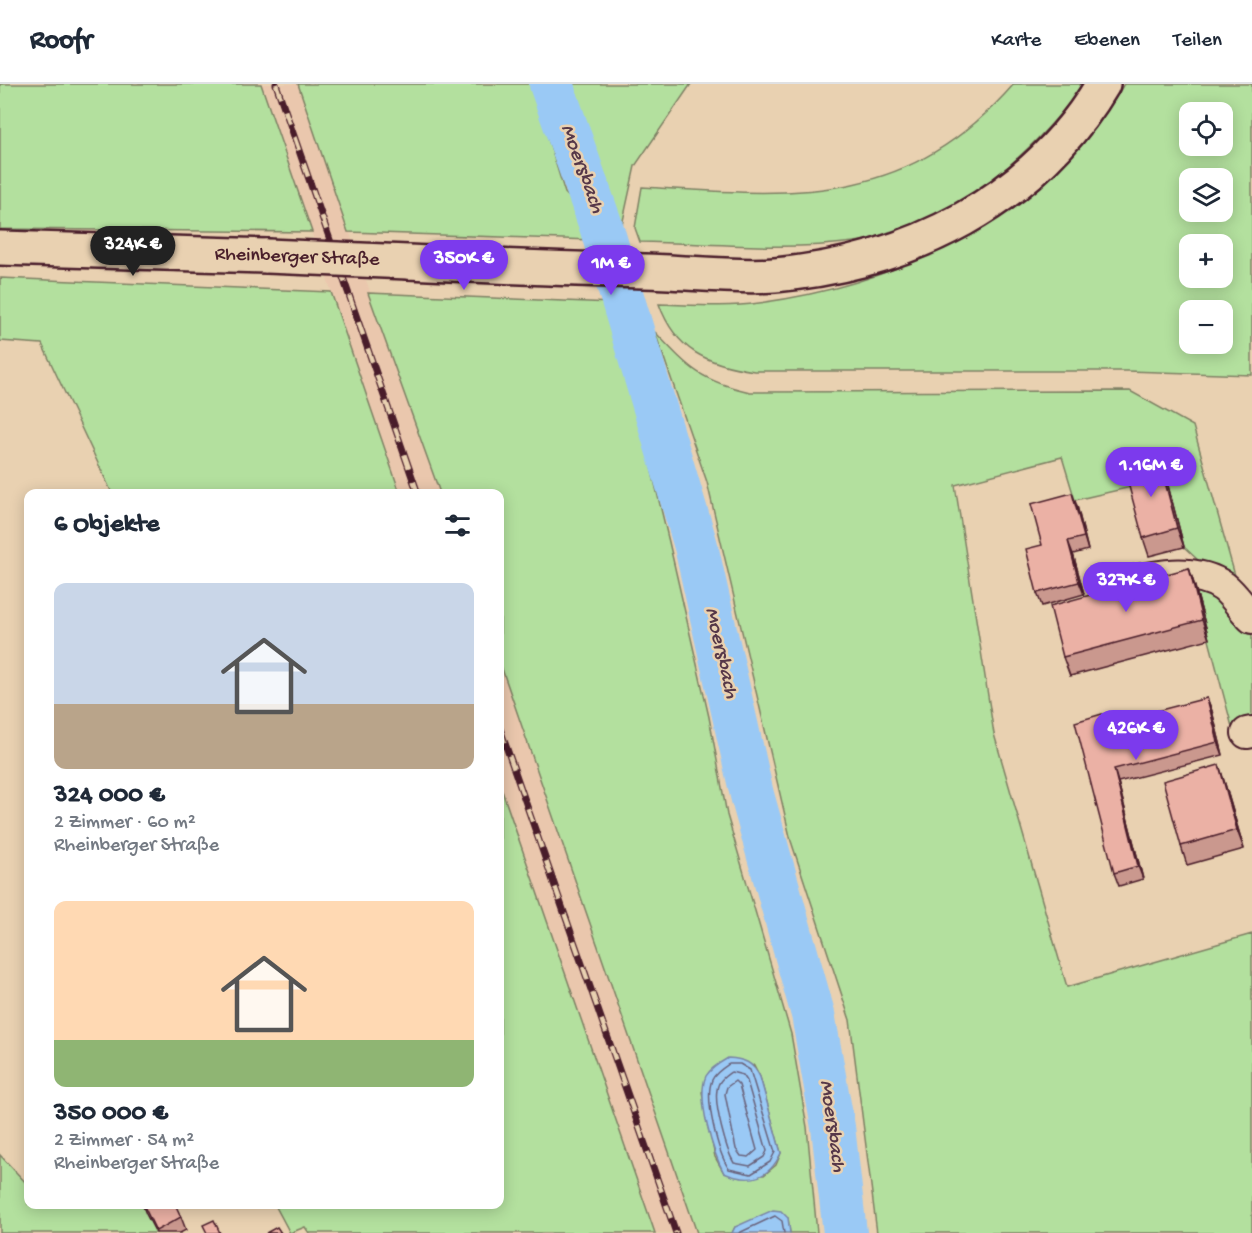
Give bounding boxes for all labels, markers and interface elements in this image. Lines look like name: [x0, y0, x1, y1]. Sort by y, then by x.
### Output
text: Roofr: [30, 25, 92, 58]
text: Karte: [991, 29, 1041, 54]
text: Ebenen: [1074, 29, 1140, 54]
text: Teilen: [1173, 29, 1222, 54]
map controls: [1179, 102, 1233, 354]
button: locate: [1179, 102, 1233, 156]
water label: Moersbach: [553, 121, 609, 217]
button: layers: [1179, 168, 1233, 222]
pin: 324K €: [84, 226, 182, 277]
text: 324K €: [104, 234, 162, 257]
button: +: [1179, 234, 1233, 288]
pin: 350K €: [415, 240, 513, 291]
street label: Rheinberger Straße: [214, 244, 381, 272]
pin: 1M €: [575, 245, 647, 296]
text: 350K €: [434, 248, 494, 271]
text: 1M €: [592, 253, 630, 276]
button: −: [1179, 300, 1233, 354]
pin: 1.16M €: [1096, 447, 1206, 498]
text: 1.16M €: [1119, 455, 1183, 478]
icon: filters: [441, 509, 474, 542]
text: 6 Objekte: [54, 510, 159, 541]
pin: 327K €: [1077, 562, 1175, 613]
text: 327K €: [1097, 570, 1155, 593]
water label: Moersbach: [697, 605, 743, 702]
icon: home: [210, 622, 318, 730]
pin: 426K €: [1087, 710, 1185, 761]
text: 426K €: [1107, 718, 1165, 741]
text: 324 000 €: [54, 781, 165, 812]
text: 2 Zimmer · 60 m²: [54, 812, 196, 835]
text: Rheinberger Straße: [54, 835, 219, 858]
icon: home: [210, 940, 318, 1048]
water label: Moersbach: [812, 1078, 850, 1174]
text: 350 000 €: [54, 1099, 168, 1130]
text: 2 Zimmer · 54 m²: [54, 1130, 194, 1153]
text: Rheinberger Straße: [54, 1153, 219, 1176]

